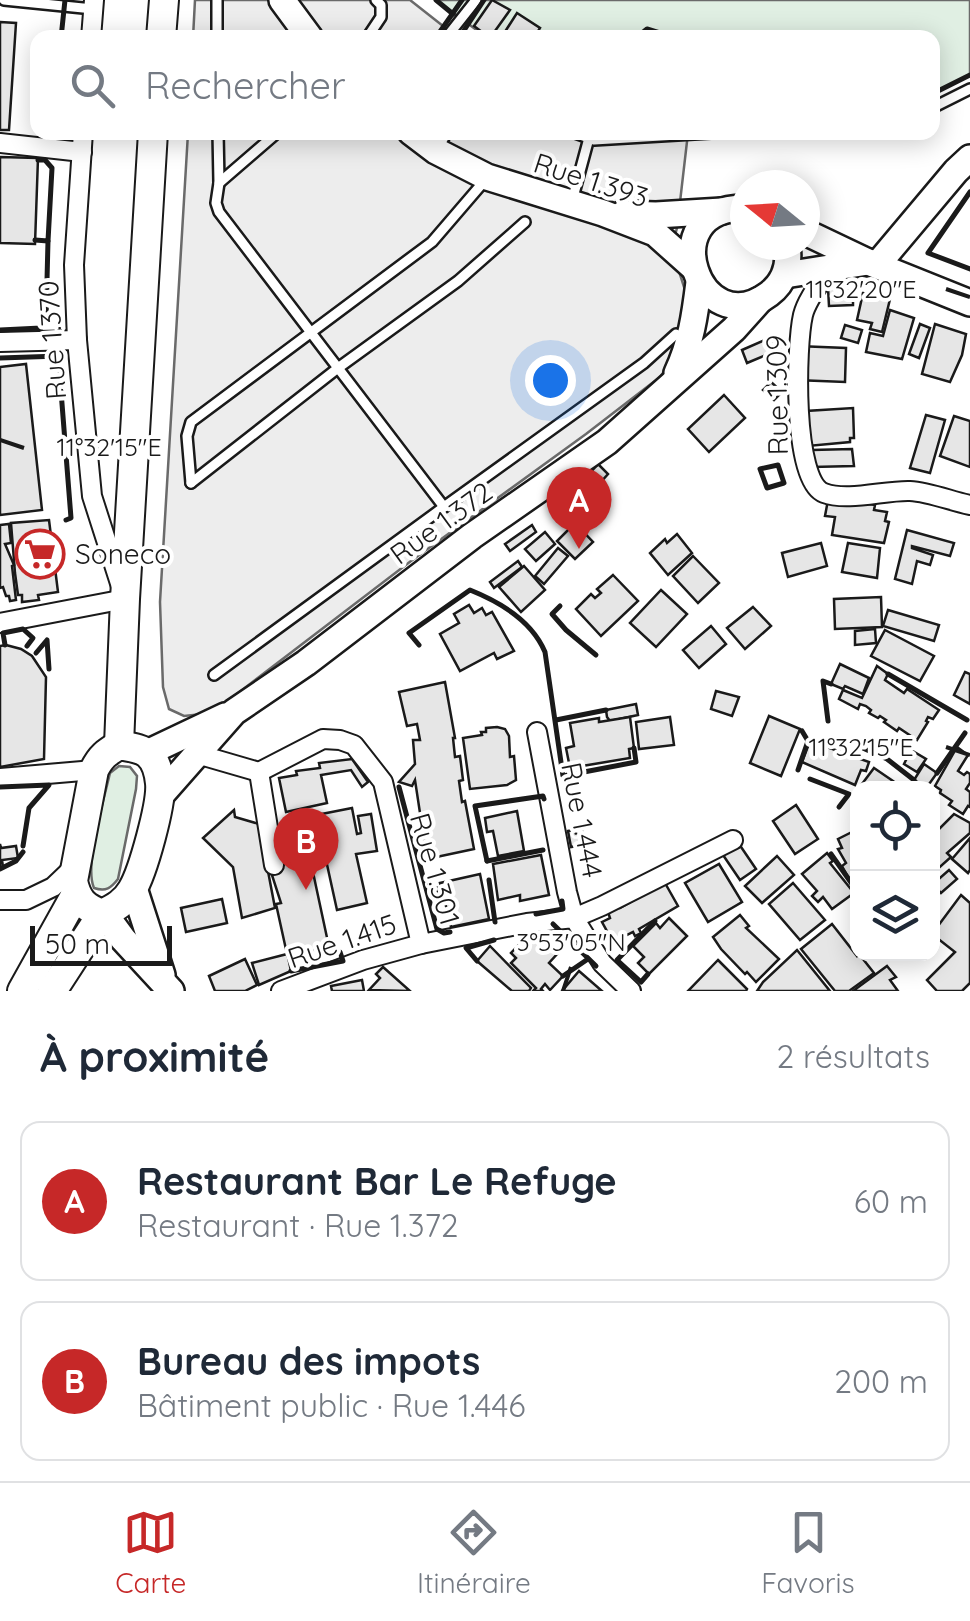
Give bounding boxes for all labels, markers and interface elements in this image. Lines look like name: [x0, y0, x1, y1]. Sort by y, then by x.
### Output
search box: [30, 30, 940, 140]
icon: search: [65, 58, 120, 113]
text: Rechercher: [145, 61, 346, 109]
street label: Rue 1.393: [530, 145, 653, 214]
north arrow: [730, 170, 820, 260]
text: 11°32'20"E: [805, 273, 917, 304]
street label: Rue 1.370: [30, 279, 73, 401]
street label: Rue 1.309: [758, 335, 795, 455]
your location: [525, 355, 576, 406]
text: 11°32'15"E: [56, 431, 162, 462]
pin: A: [546, 466, 612, 549]
street label: Rue 1.372: [383, 474, 499, 571]
supermarket icon: Soneco: [14, 528, 66, 580]
place label: Soneco: [75, 536, 171, 571]
text: 11°32'15"E: [808, 731, 914, 762]
street label: Rue 1.444: [554, 759, 611, 881]
map controls: [850, 781, 940, 961]
button: locate: [850, 781, 940, 871]
pin: B: [274, 808, 338, 890]
street label: Rue 1.301: [403, 809, 468, 929]
button: layers: [850, 871, 940, 961]
street label: Rue 1.415: [283, 906, 401, 975]
scale bar: [30, 921, 172, 966]
text: 50 m: [45, 926, 110, 961]
text: 3°53'05"N: [516, 926, 626, 957]
text: À proximité: [40, 1030, 269, 1083]
text: 2 résultats: [777, 1036, 930, 1076]
text: Restaurant Bar Le Refuge: [137, 1157, 617, 1205]
text: A: [64, 1181, 85, 1221]
text: 60 m: [854, 1181, 928, 1221]
text: Restaurant · Rue 1.372: [137, 1205, 459, 1245]
text: Bureau des impots: [137, 1337, 480, 1385]
text: B: [64, 1361, 85, 1401]
text: 200 m: [834, 1361, 928, 1401]
text: Bâtiment public · Rue 1.446: [137, 1385, 526, 1425]
tab: Carte: [115, 1505, 186, 1600]
tab: Itinéraire: [417, 1505, 531, 1600]
tab: Favoris: [761, 1505, 855, 1600]

